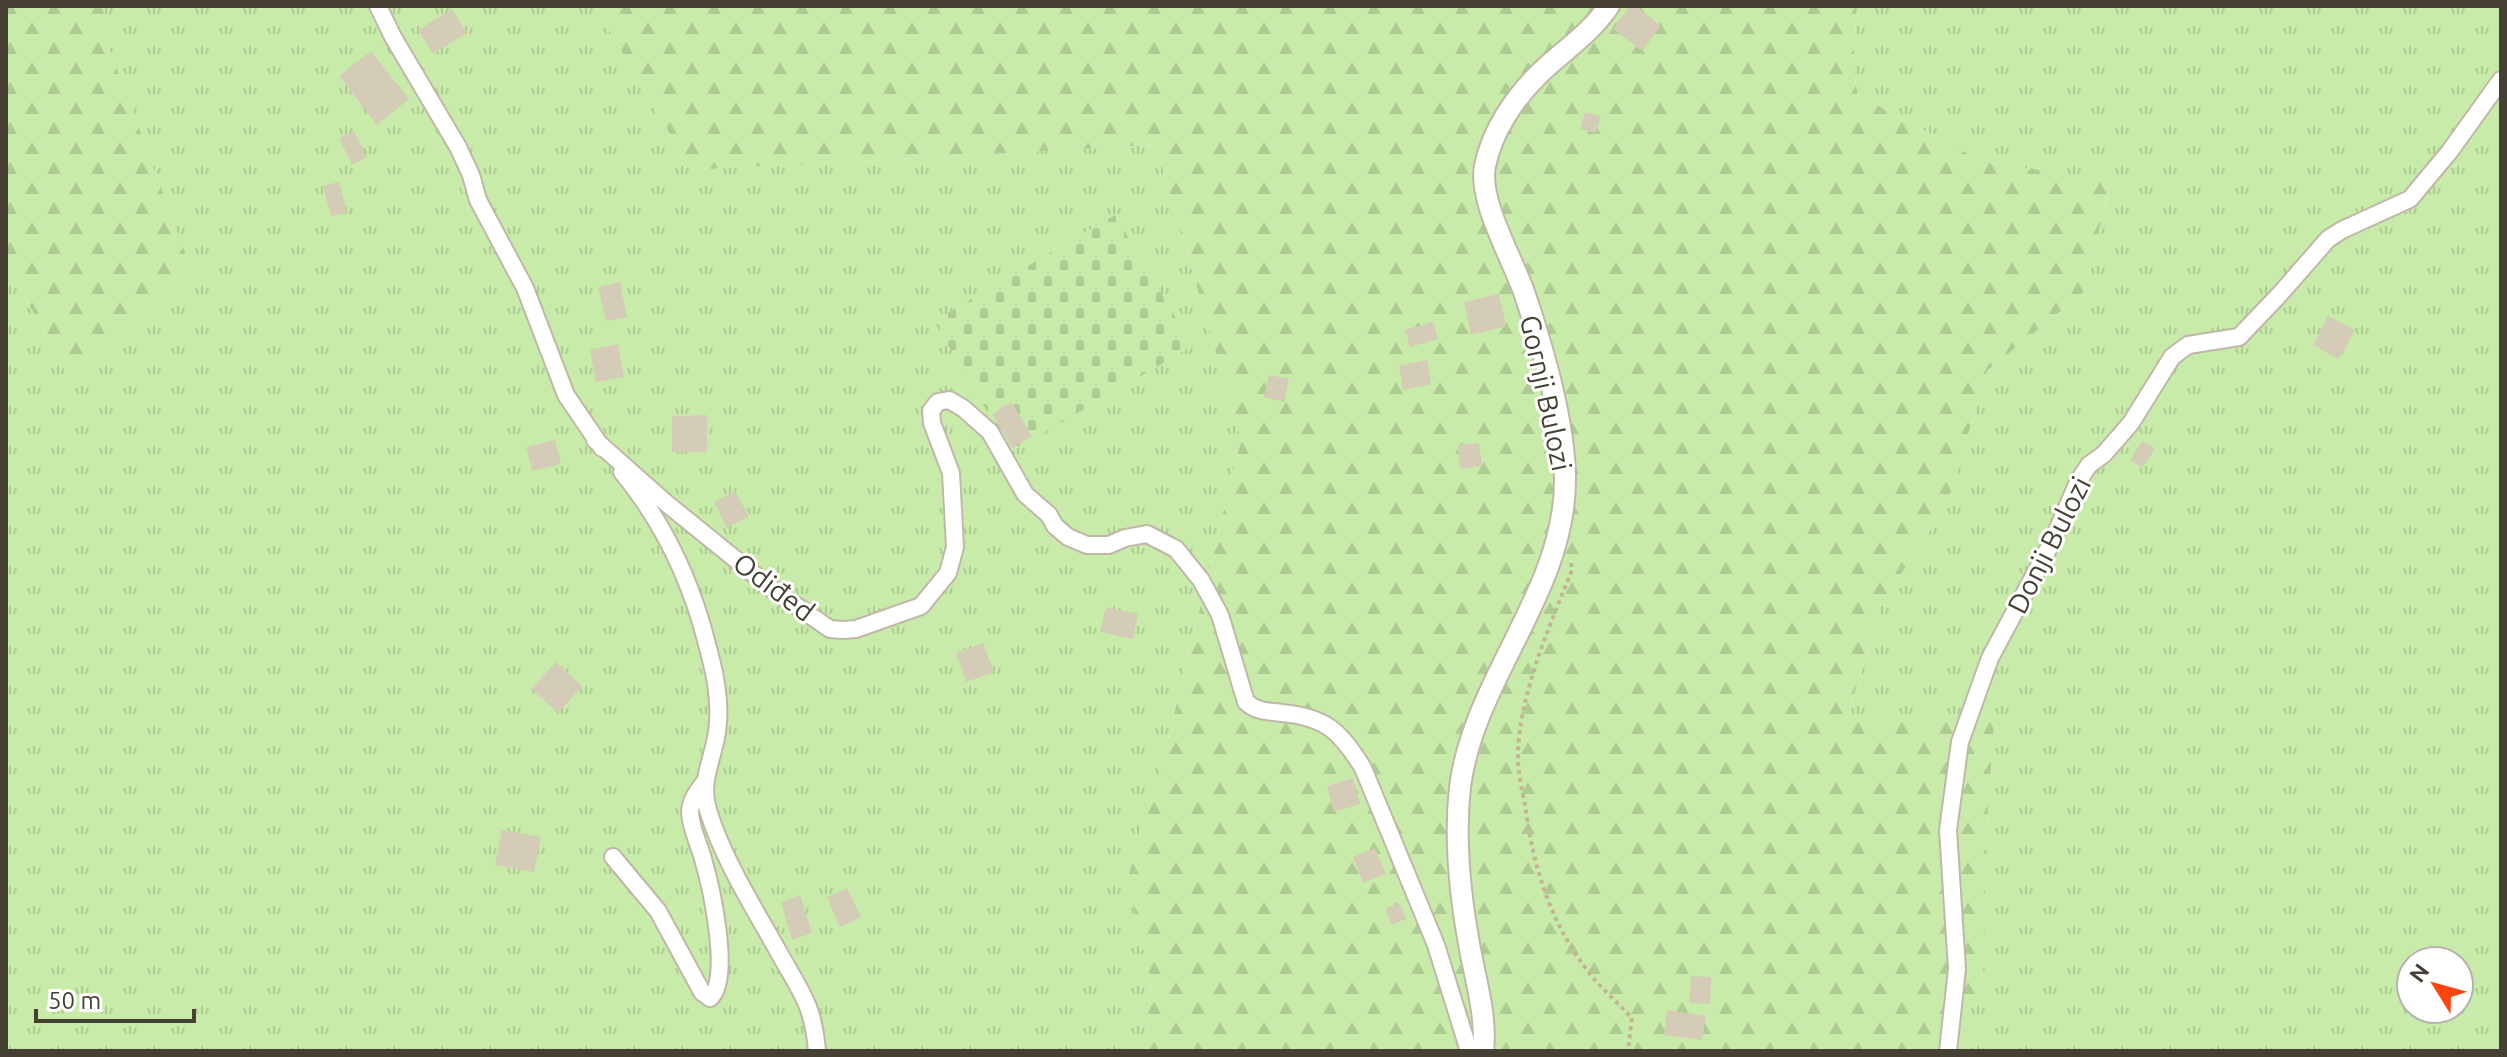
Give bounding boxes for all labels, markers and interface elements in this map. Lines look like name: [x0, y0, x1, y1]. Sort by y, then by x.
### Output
street label: Gornji Bulozi: [1515, 312, 1578, 474]
street label: Donji Bulozi: [2001, 471, 2096, 618]
street label: Odiđed: [728, 546, 821, 627]
north arrow: [2395, 945, 2475, 1025]
text: N: [2404, 959, 2434, 987]
scale bar: [36, 973, 194, 1023]
text: 50 m: [48, 987, 101, 1014]

